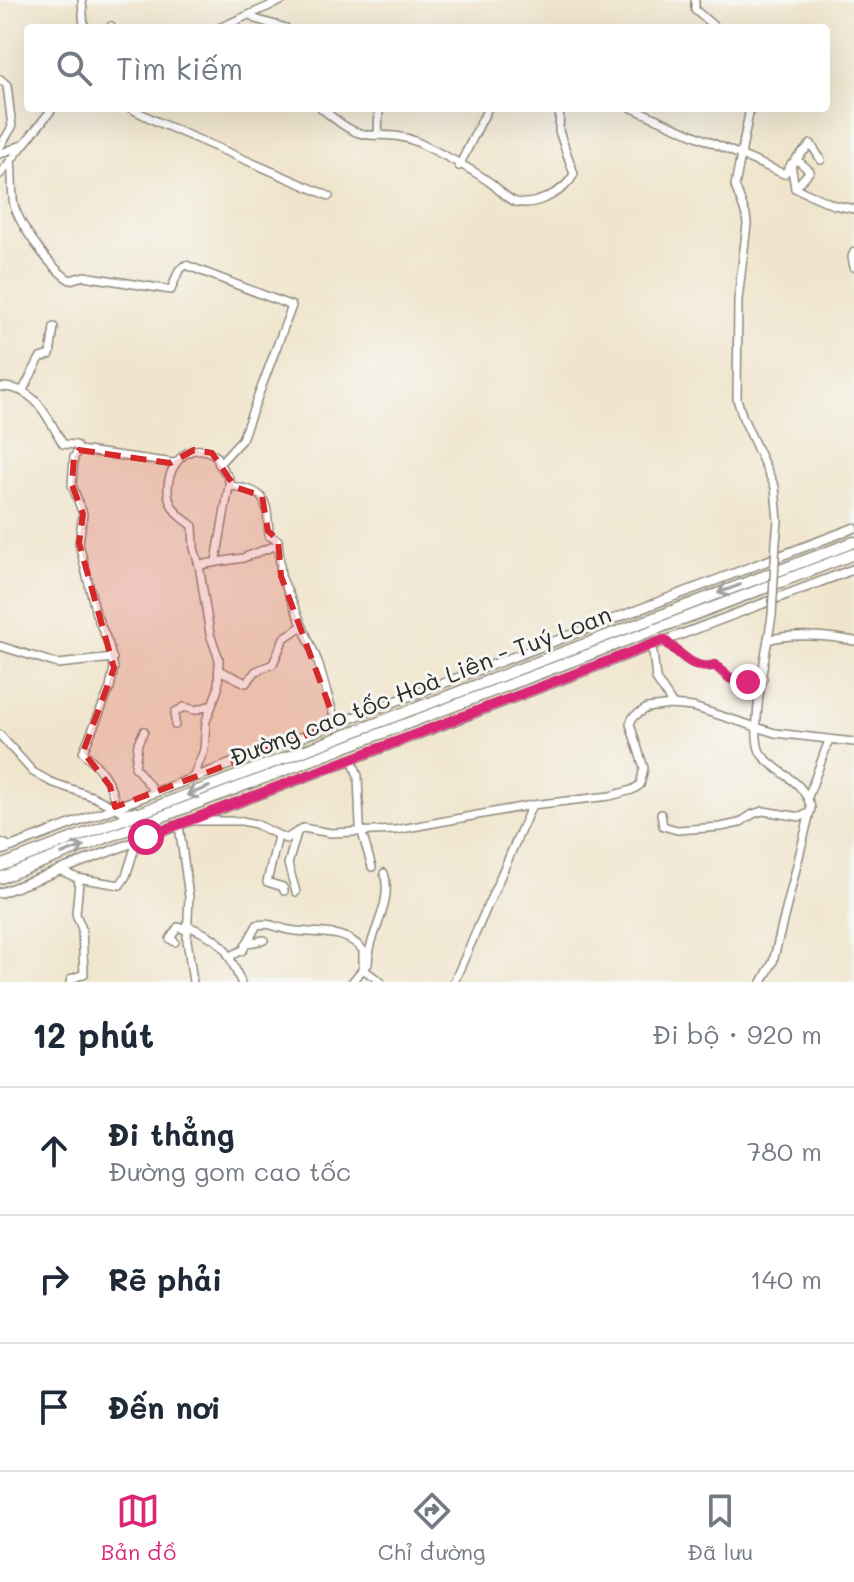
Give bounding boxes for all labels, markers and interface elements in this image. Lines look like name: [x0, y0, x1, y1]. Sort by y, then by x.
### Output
search box: [24, 24, 830, 112]
icon: search: [52, 46, 96, 90]
text: Tìm kiếm: [116, 48, 243, 88]
one-way arrow: [717, 583, 742, 598]
street label: Đường cao tốc Hoà Liên - Tuý Loan: [225, 598, 615, 772]
route end: [730, 664, 766, 700]
one-way arrow: [186, 785, 210, 799]
route start: [128, 819, 164, 855]
one-way arrow: [60, 842, 85, 856]
text: 12 phút: [32, 1012, 154, 1057]
text: Đi bộ · 920 m: [652, 1017, 822, 1051]
text: Đi thẳng: [108, 1114, 235, 1154]
icon: ahead: [32, 1129, 76, 1173]
text: 780 m: [747, 1134, 822, 1168]
text: Đường gom cao tốc: [108, 1154, 351, 1188]
icon: right: [32, 1257, 76, 1301]
text: Rẽ phải: [108, 1259, 222, 1299]
text: 140 m: [750, 1262, 822, 1296]
icon: arrive: [32, 1385, 76, 1429]
text: Đến nơi: [108, 1387, 221, 1427]
tab: Bản đồ: [101, 1489, 176, 1566]
tab: Chỉ đường: [378, 1489, 486, 1566]
tab: Đã lưu: [687, 1489, 753, 1566]

